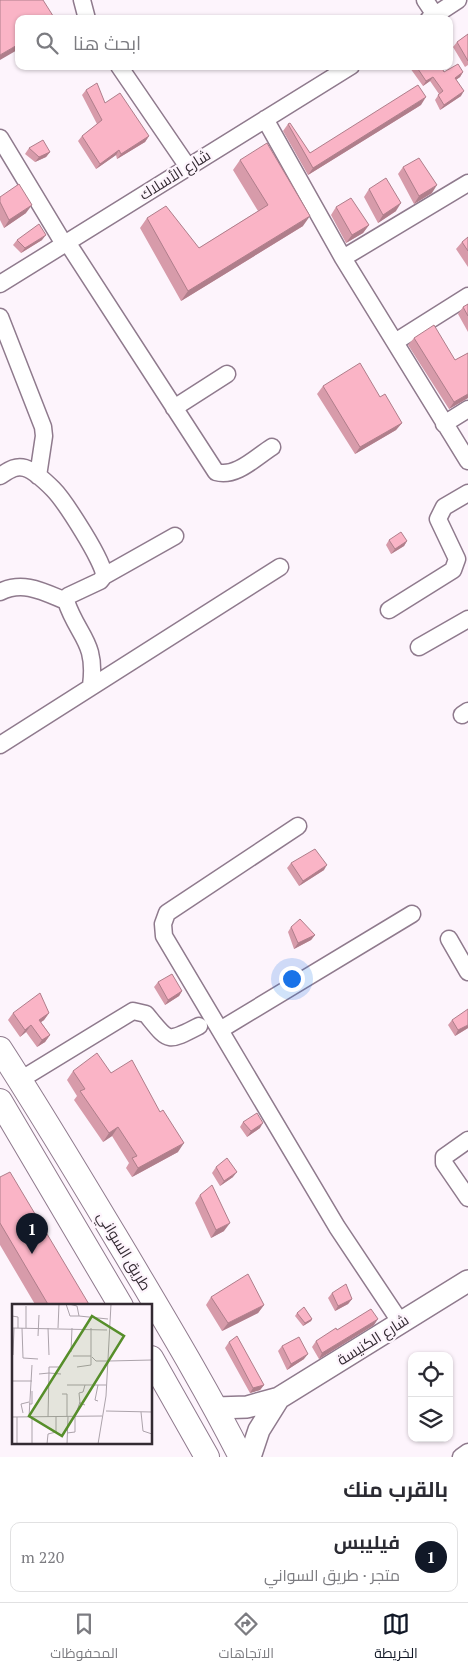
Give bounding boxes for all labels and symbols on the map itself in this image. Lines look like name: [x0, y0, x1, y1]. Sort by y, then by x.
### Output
street label: شارع الأسلاك: [135, 144, 215, 206]
your location: [279, 966, 305, 992]
street label: طريق السواني: [91, 1207, 156, 1295]
pin: 1: [16, 1213, 48, 1254]
inset map: [12, 1304, 152, 1444]
street label: شارع الكنيسة: [333, 1309, 413, 1371]

